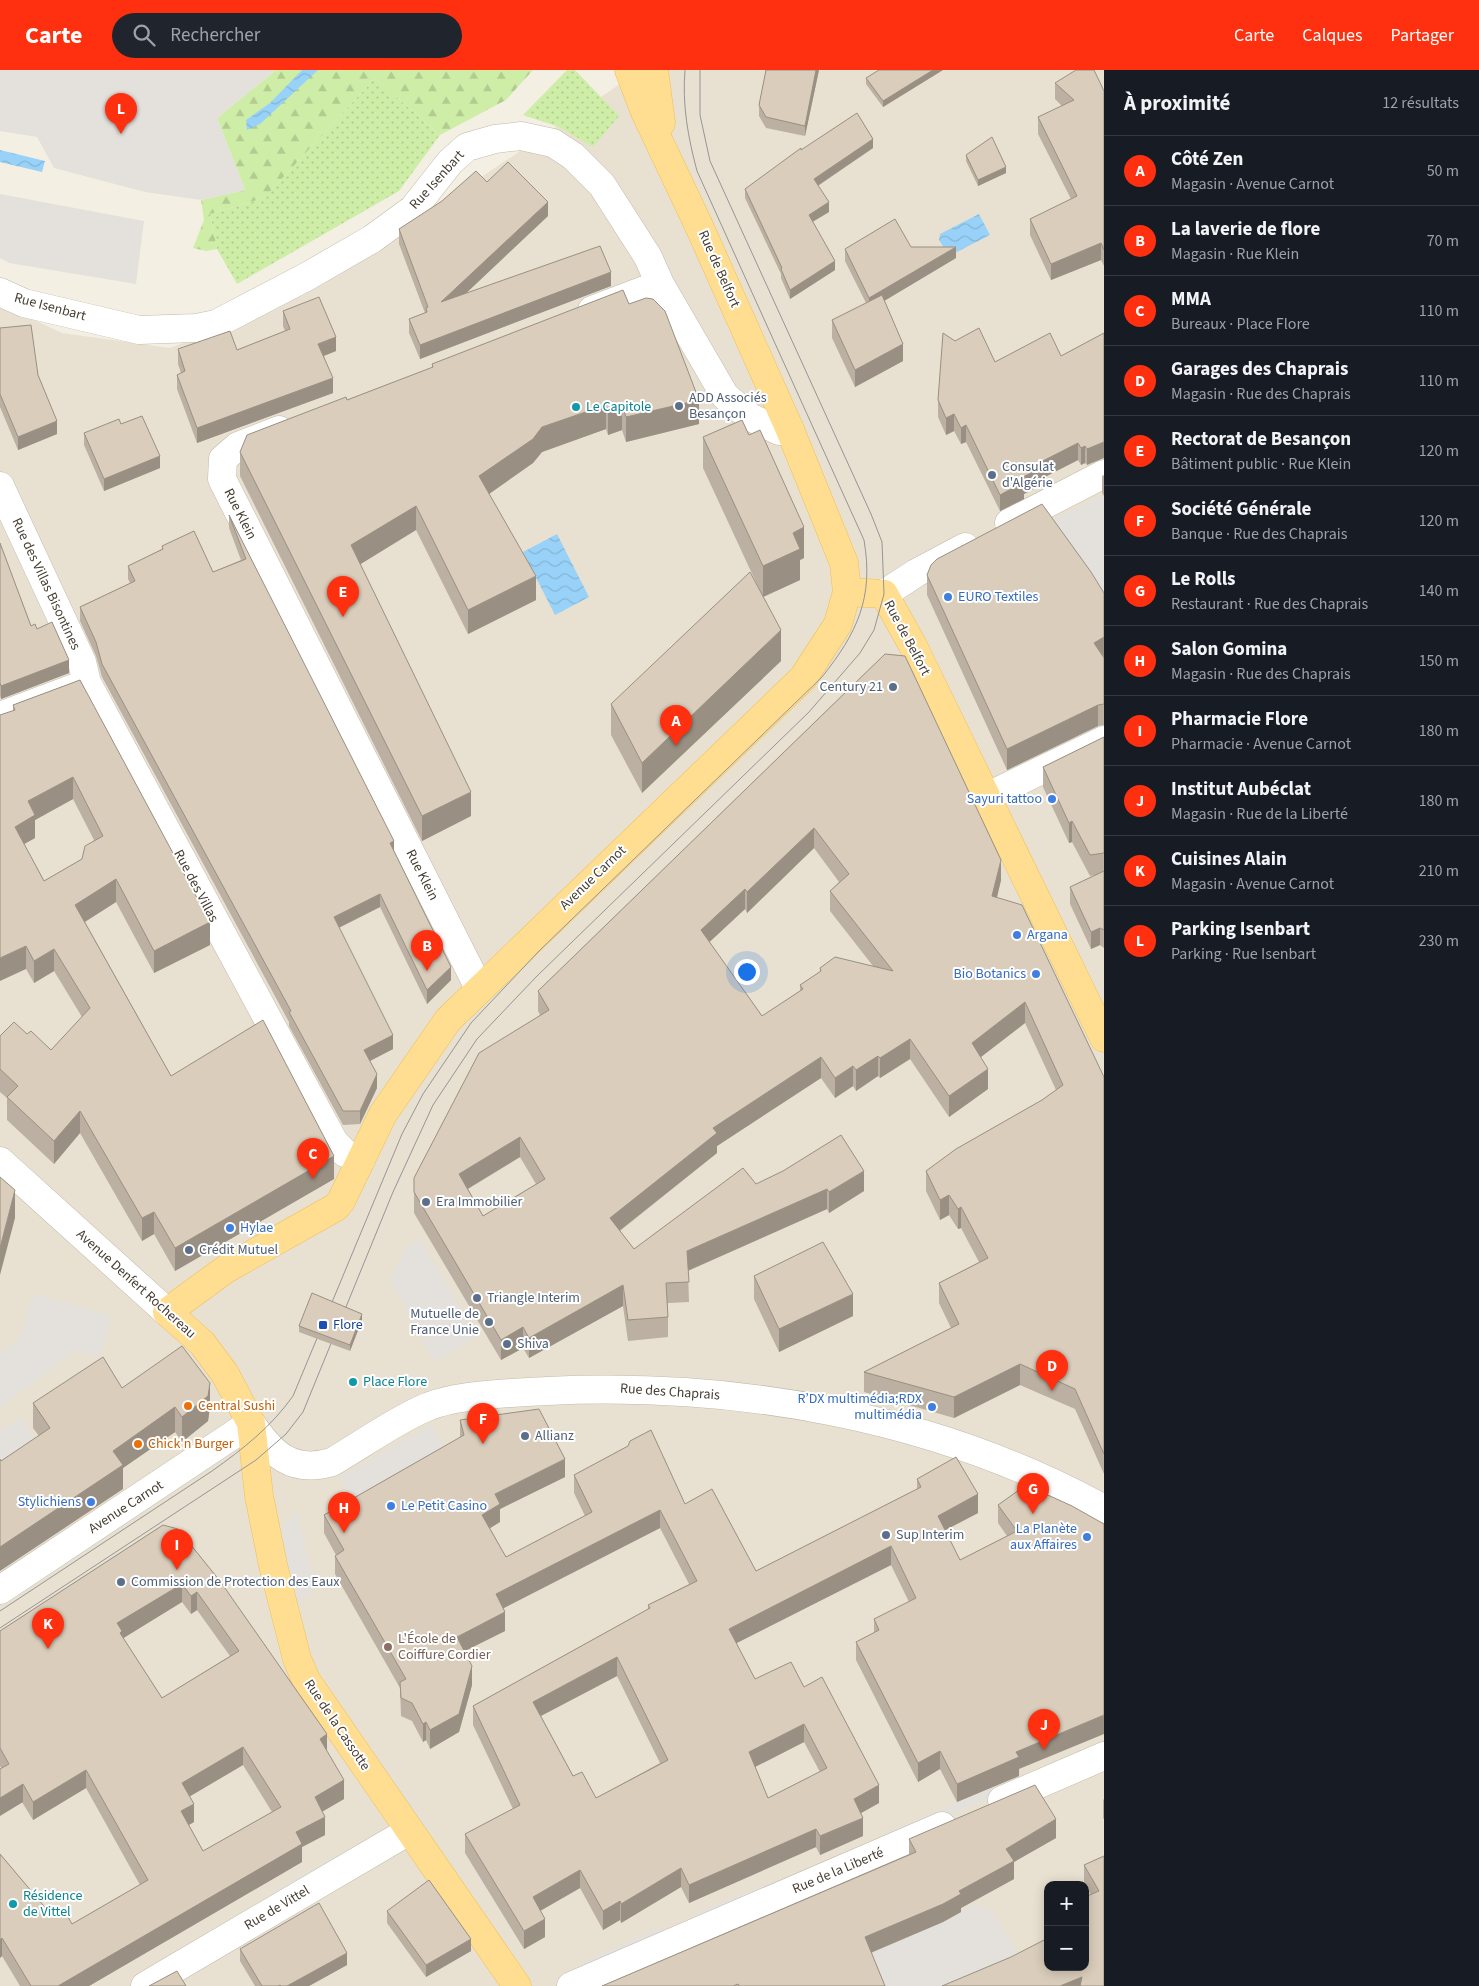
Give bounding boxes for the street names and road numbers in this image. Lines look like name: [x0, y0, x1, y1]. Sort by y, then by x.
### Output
street label: Rue Isenbart: [405, 146, 469, 214]
street label: Rue de Belfort: [693, 227, 745, 311]
street label: Rue Isenbart: [12, 288, 88, 326]
street label: Rue Klein: [219, 485, 261, 543]
street label: Rue des Villas Bisontines: [7, 515, 85, 653]
street label: Rue de Belfort: [879, 597, 935, 679]
street label: Avenue Carnot: [555, 841, 631, 915]
street label: Rue des Villas: [169, 846, 224, 926]
street label: Rue Klein: [401, 846, 443, 904]
street label: Avenue Denfert Rochereau: [72, 1225, 200, 1343]
street label: Rue des Chaprais: [619, 1379, 721, 1405]
street label: Avenue Carnot: [85, 1475, 168, 1539]
street label: Rue de la Cassotte: [299, 1675, 375, 1775]
street label: Rue de la Liberté: [789, 1843, 887, 1899]
street label: Rue de Vittel: [241, 1880, 314, 1935]

